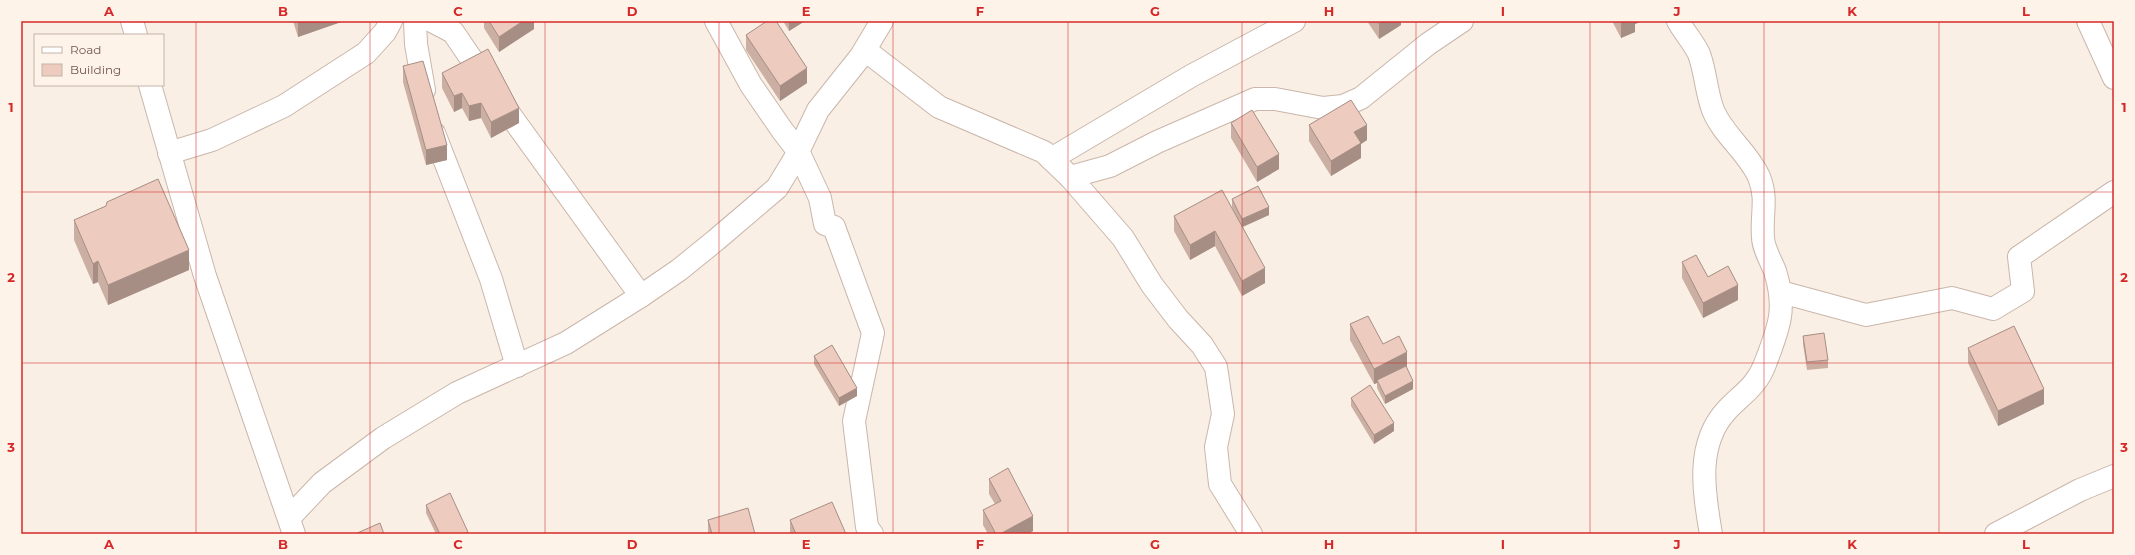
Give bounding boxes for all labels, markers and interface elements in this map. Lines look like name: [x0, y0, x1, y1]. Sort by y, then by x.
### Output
text: A: [103, 3, 115, 19]
text: B: [278, 3, 288, 19]
text: C: [453, 3, 463, 19]
text: D: [627, 3, 638, 19]
text: E: [802, 3, 811, 19]
text: F: [976, 3, 984, 19]
text: G: [1150, 3, 1160, 19]
text: H: [1324, 3, 1334, 19]
text: I: [1501, 3, 1505, 19]
text: J: [1672, 3, 1681, 19]
text: K: [1847, 3, 1857, 19]
text: L: [2022, 3, 2030, 19]
legend: [34, 34, 164, 86]
text: Road: [70, 42, 101, 57]
text: Building: [70, 62, 121, 77]
text: 1: [8, 99, 14, 115]
text: 1: [2121, 99, 2127, 115]
text: 2: [7, 269, 15, 285]
text: 2: [2120, 269, 2128, 285]
text: 3: [6, 439, 15, 455]
text: 3: [2119, 439, 2128, 455]
text: A: [103, 536, 115, 552]
text: B: [278, 536, 288, 552]
text: C: [453, 536, 463, 552]
text: D: [627, 536, 638, 552]
text: E: [802, 536, 811, 552]
text: F: [976, 536, 984, 552]
text: G: [1150, 536, 1160, 552]
text: H: [1324, 536, 1334, 552]
text: I: [1501, 536, 1505, 552]
text: J: [1672, 536, 1681, 552]
text: K: [1847, 536, 1857, 552]
text: L: [2022, 536, 2030, 552]

